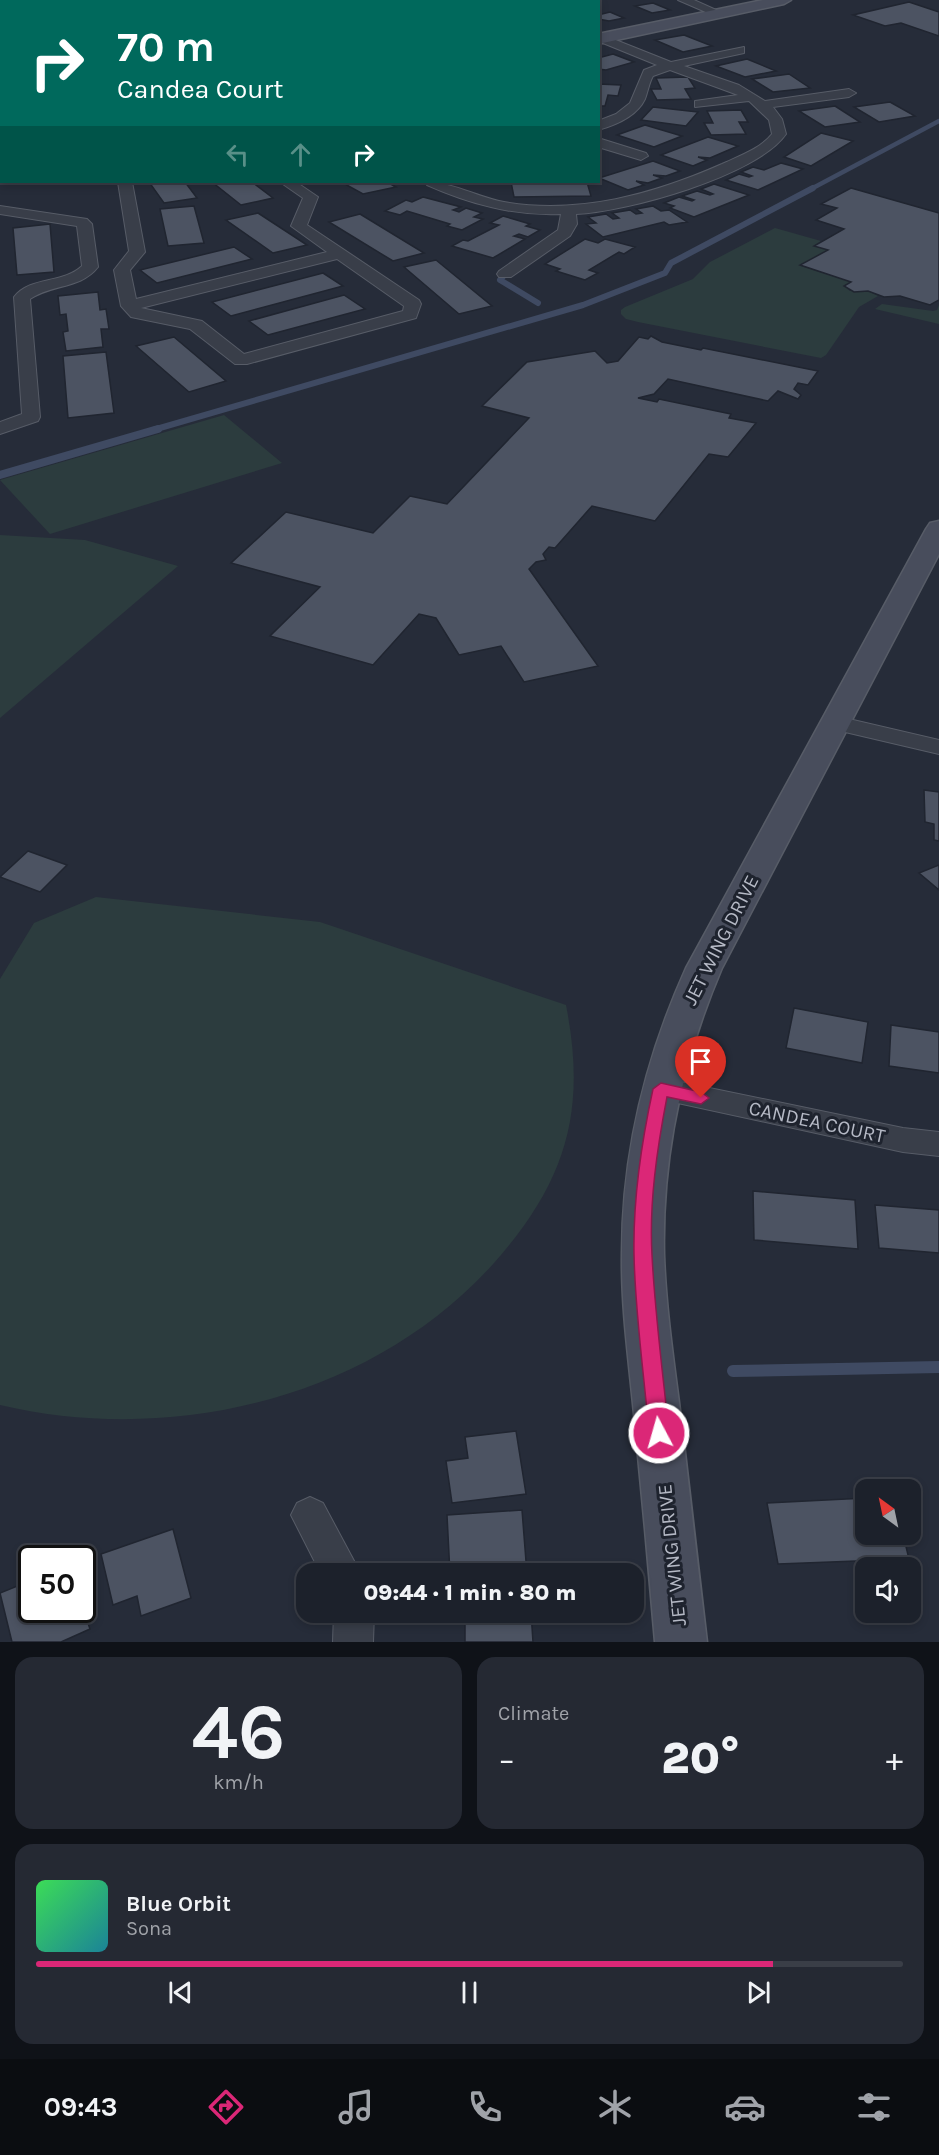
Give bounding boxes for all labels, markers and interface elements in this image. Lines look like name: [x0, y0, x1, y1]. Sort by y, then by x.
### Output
text: 70 m: [117, 22, 215, 72]
icon: right: [18, 24, 96, 102]
text: Candea Court: [117, 73, 283, 105]
icon: left: [221, 138, 254, 171]
icon: ahead: [284, 138, 317, 171]
icon: right: [347, 138, 380, 171]
street label: JET WING DRIVE: [678, 871, 764, 1009]
pin: [675, 1036, 726, 1098]
icon: arrive: [684, 1045, 717, 1078]
street label: CANDEA COURT: [747, 1096, 887, 1148]
position arrow: [627, 1401, 691, 1465]
north arrow: [855, 1479, 921, 1545]
map controls: [855, 1479, 921, 1623]
street label: JET WING DRIVE: [653, 1483, 691, 1627]
speed limit sign: 50: [18, 1545, 96, 1623]
button: sound: [855, 1557, 921, 1623]
text: 09:44 · 1 min · 80 m: [363, 1580, 577, 1606]
text: 46: [192, 1686, 285, 1778]
text: Climate: [498, 1702, 569, 1725]
text: 20°: [661, 1732, 740, 1784]
text: −: [498, 1740, 515, 1778]
text: +: [886, 1740, 903, 1778]
text: km/h: [213, 1771, 264, 1794]
text: Blue Orbit: [126, 1891, 231, 1917]
text: Sona: [126, 1917, 172, 1940]
icon: previous: [164, 1976, 197, 2009]
icon: pause: [453, 1976, 486, 2009]
icon: next: [742, 1976, 775, 2009]
icon: directions: [205, 2086, 247, 2128]
icon: music: [335, 2086, 377, 2128]
icon: phone: [464, 2086, 506, 2128]
icon: climate: [594, 2086, 636, 2128]
icon: car: [724, 2086, 766, 2128]
icon: filters: [853, 2086, 895, 2128]
text: 09:43: [44, 2091, 117, 2123]

